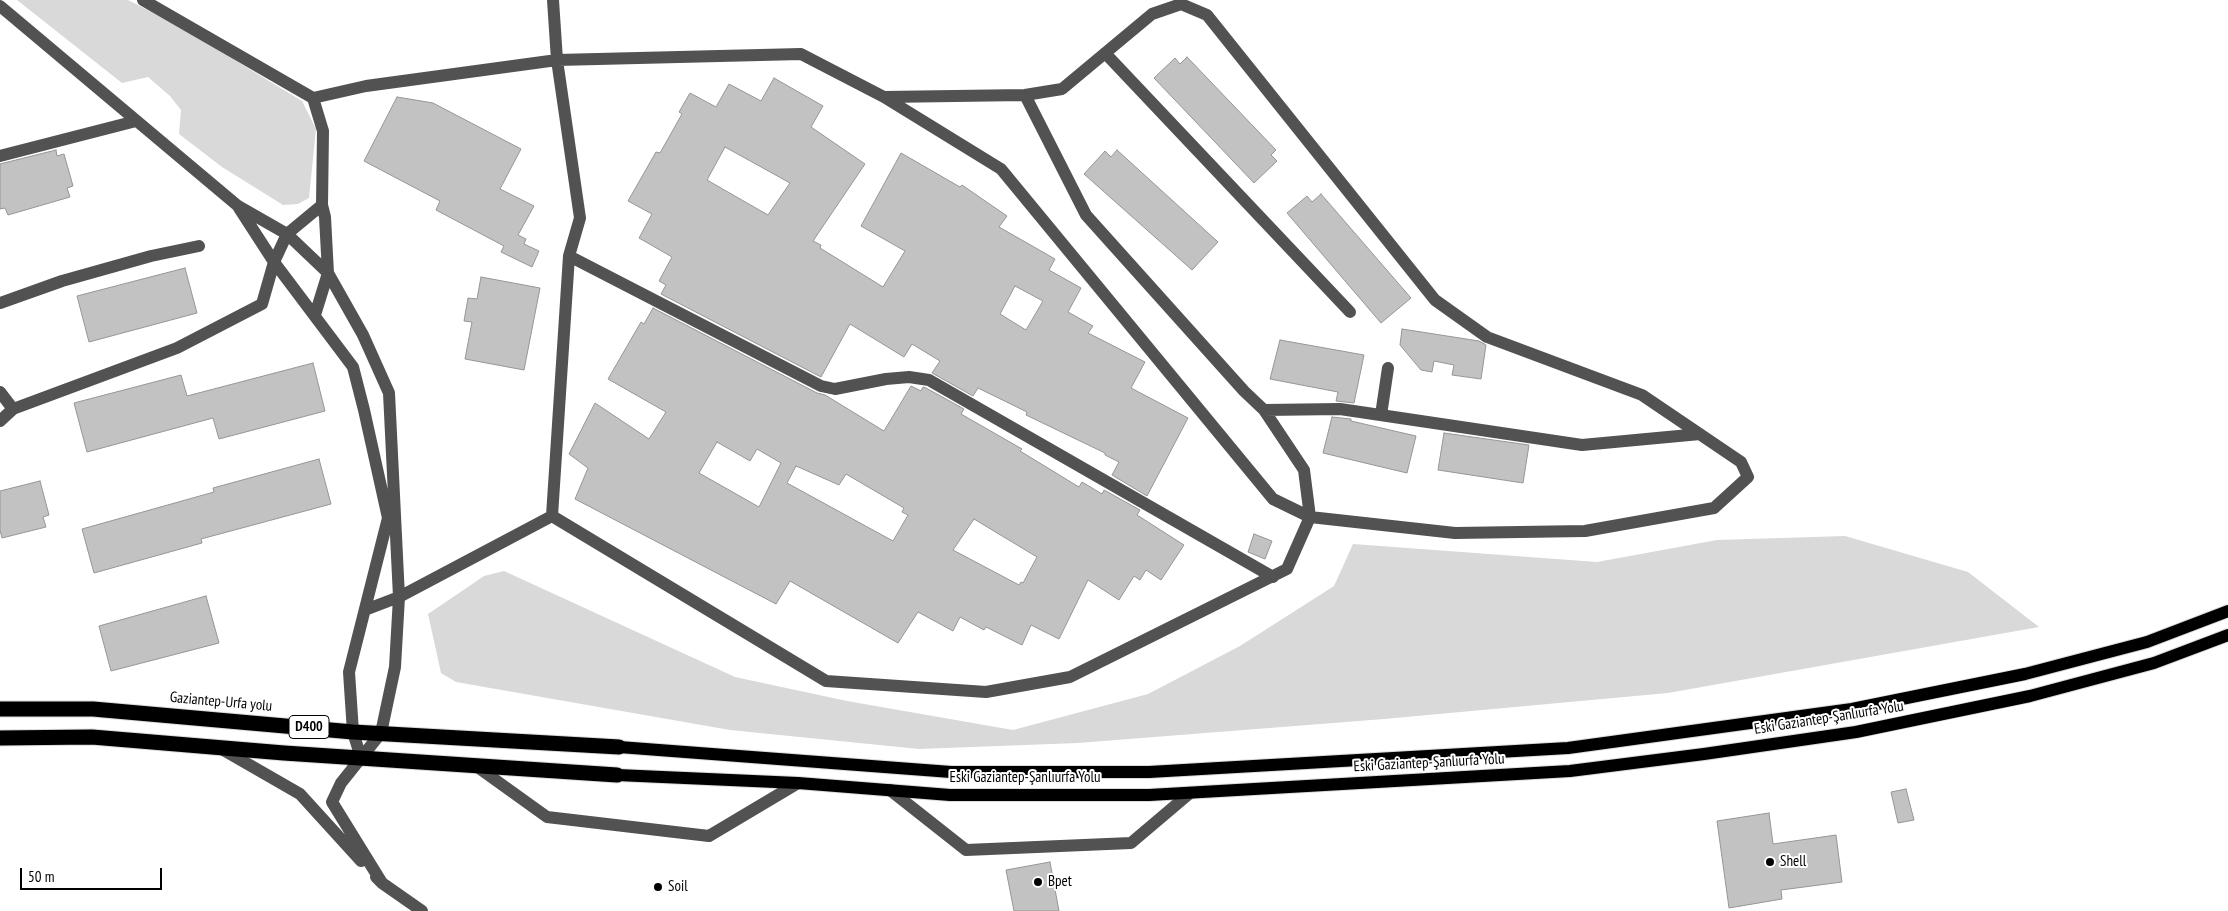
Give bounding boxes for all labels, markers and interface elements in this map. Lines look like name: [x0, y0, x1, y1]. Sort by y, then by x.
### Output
street label: Gaziantep-Urfa yolu: [169, 689, 273, 715]
street label: Eski Gaziantep-Şanlıurfa Yolu: [1753, 697, 1905, 739]
road number: D400: [289, 716, 329, 739]
street label: Eski Gaziantep-Şanlıurfa Yolu: [1353, 750, 1505, 776]
street label: Eski Gaziantep-Şanlıurfa Yolu: [949, 769, 1101, 787]
place label: Shell: [1780, 853, 1806, 871]
marker: Shell: [1764, 856, 1776, 868]
scale bar: [22, 858, 165, 890]
text: 50 m: [28, 867, 54, 886]
place label: Bpet: [1048, 873, 1072, 891]
marker: Bpet: [1032, 876, 1044, 888]
place label: Soil: [668, 878, 688, 896]
marker: Soil: [652, 881, 664, 893]

